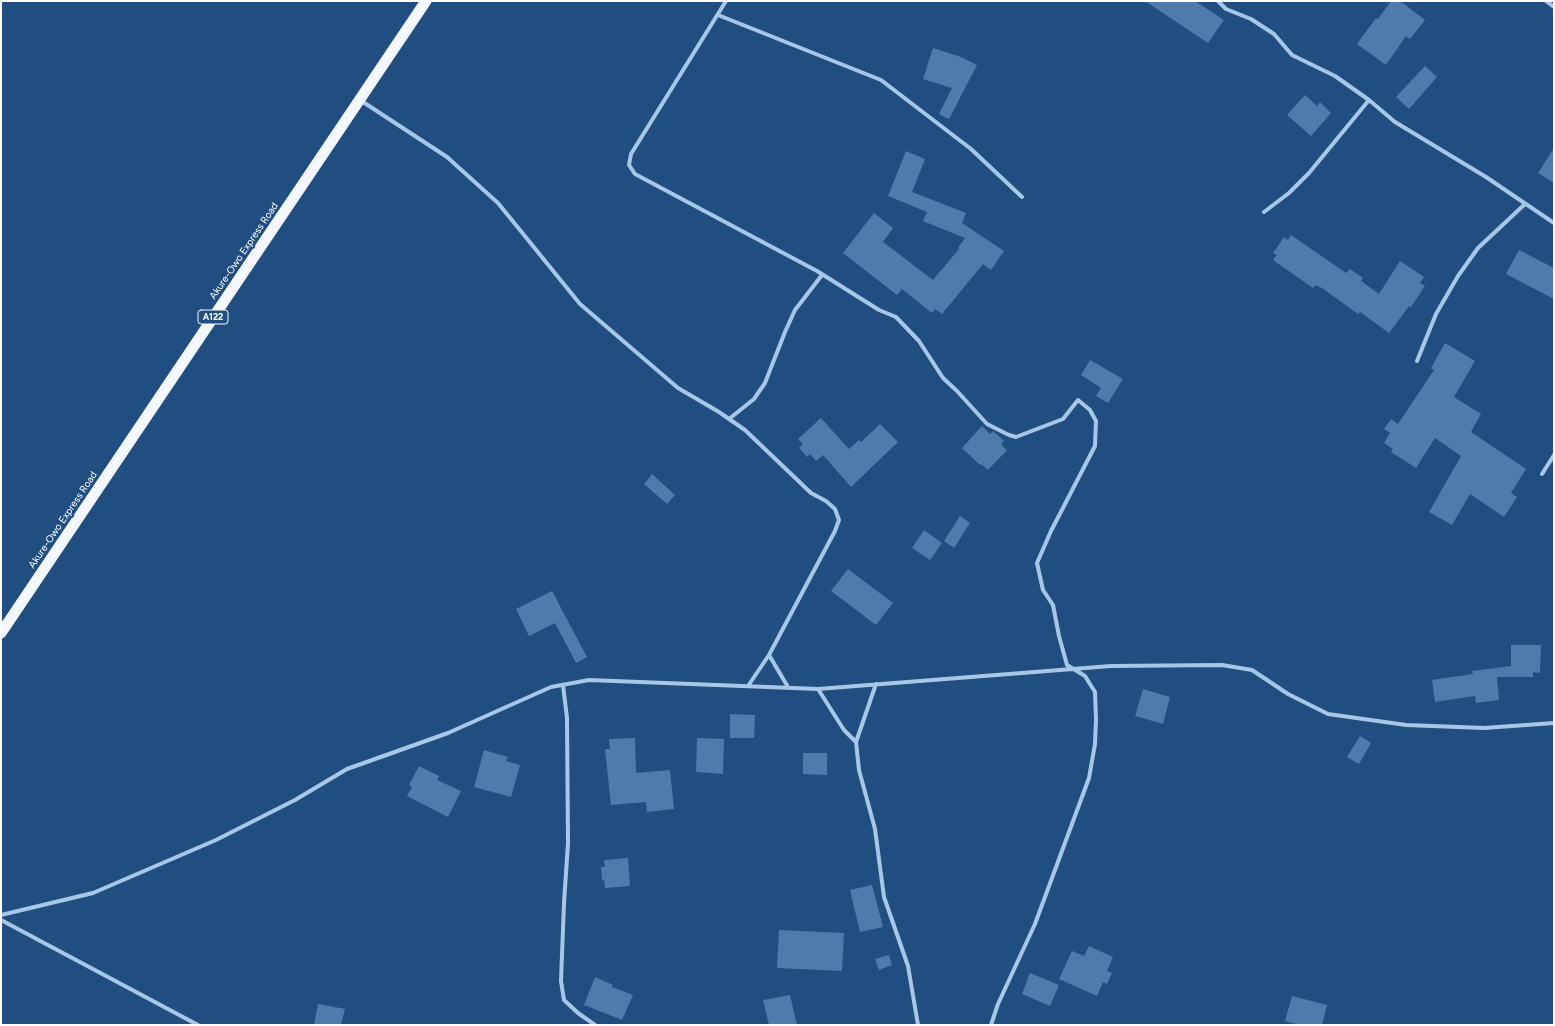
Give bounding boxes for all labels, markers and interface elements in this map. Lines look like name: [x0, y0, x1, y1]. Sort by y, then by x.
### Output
street label: Akure-Owo Express Road: [207, 200, 281, 302]
road number: A122: [198, 310, 228, 324]
street label: Akure-Owo Express Road: [26, 469, 100, 571]

